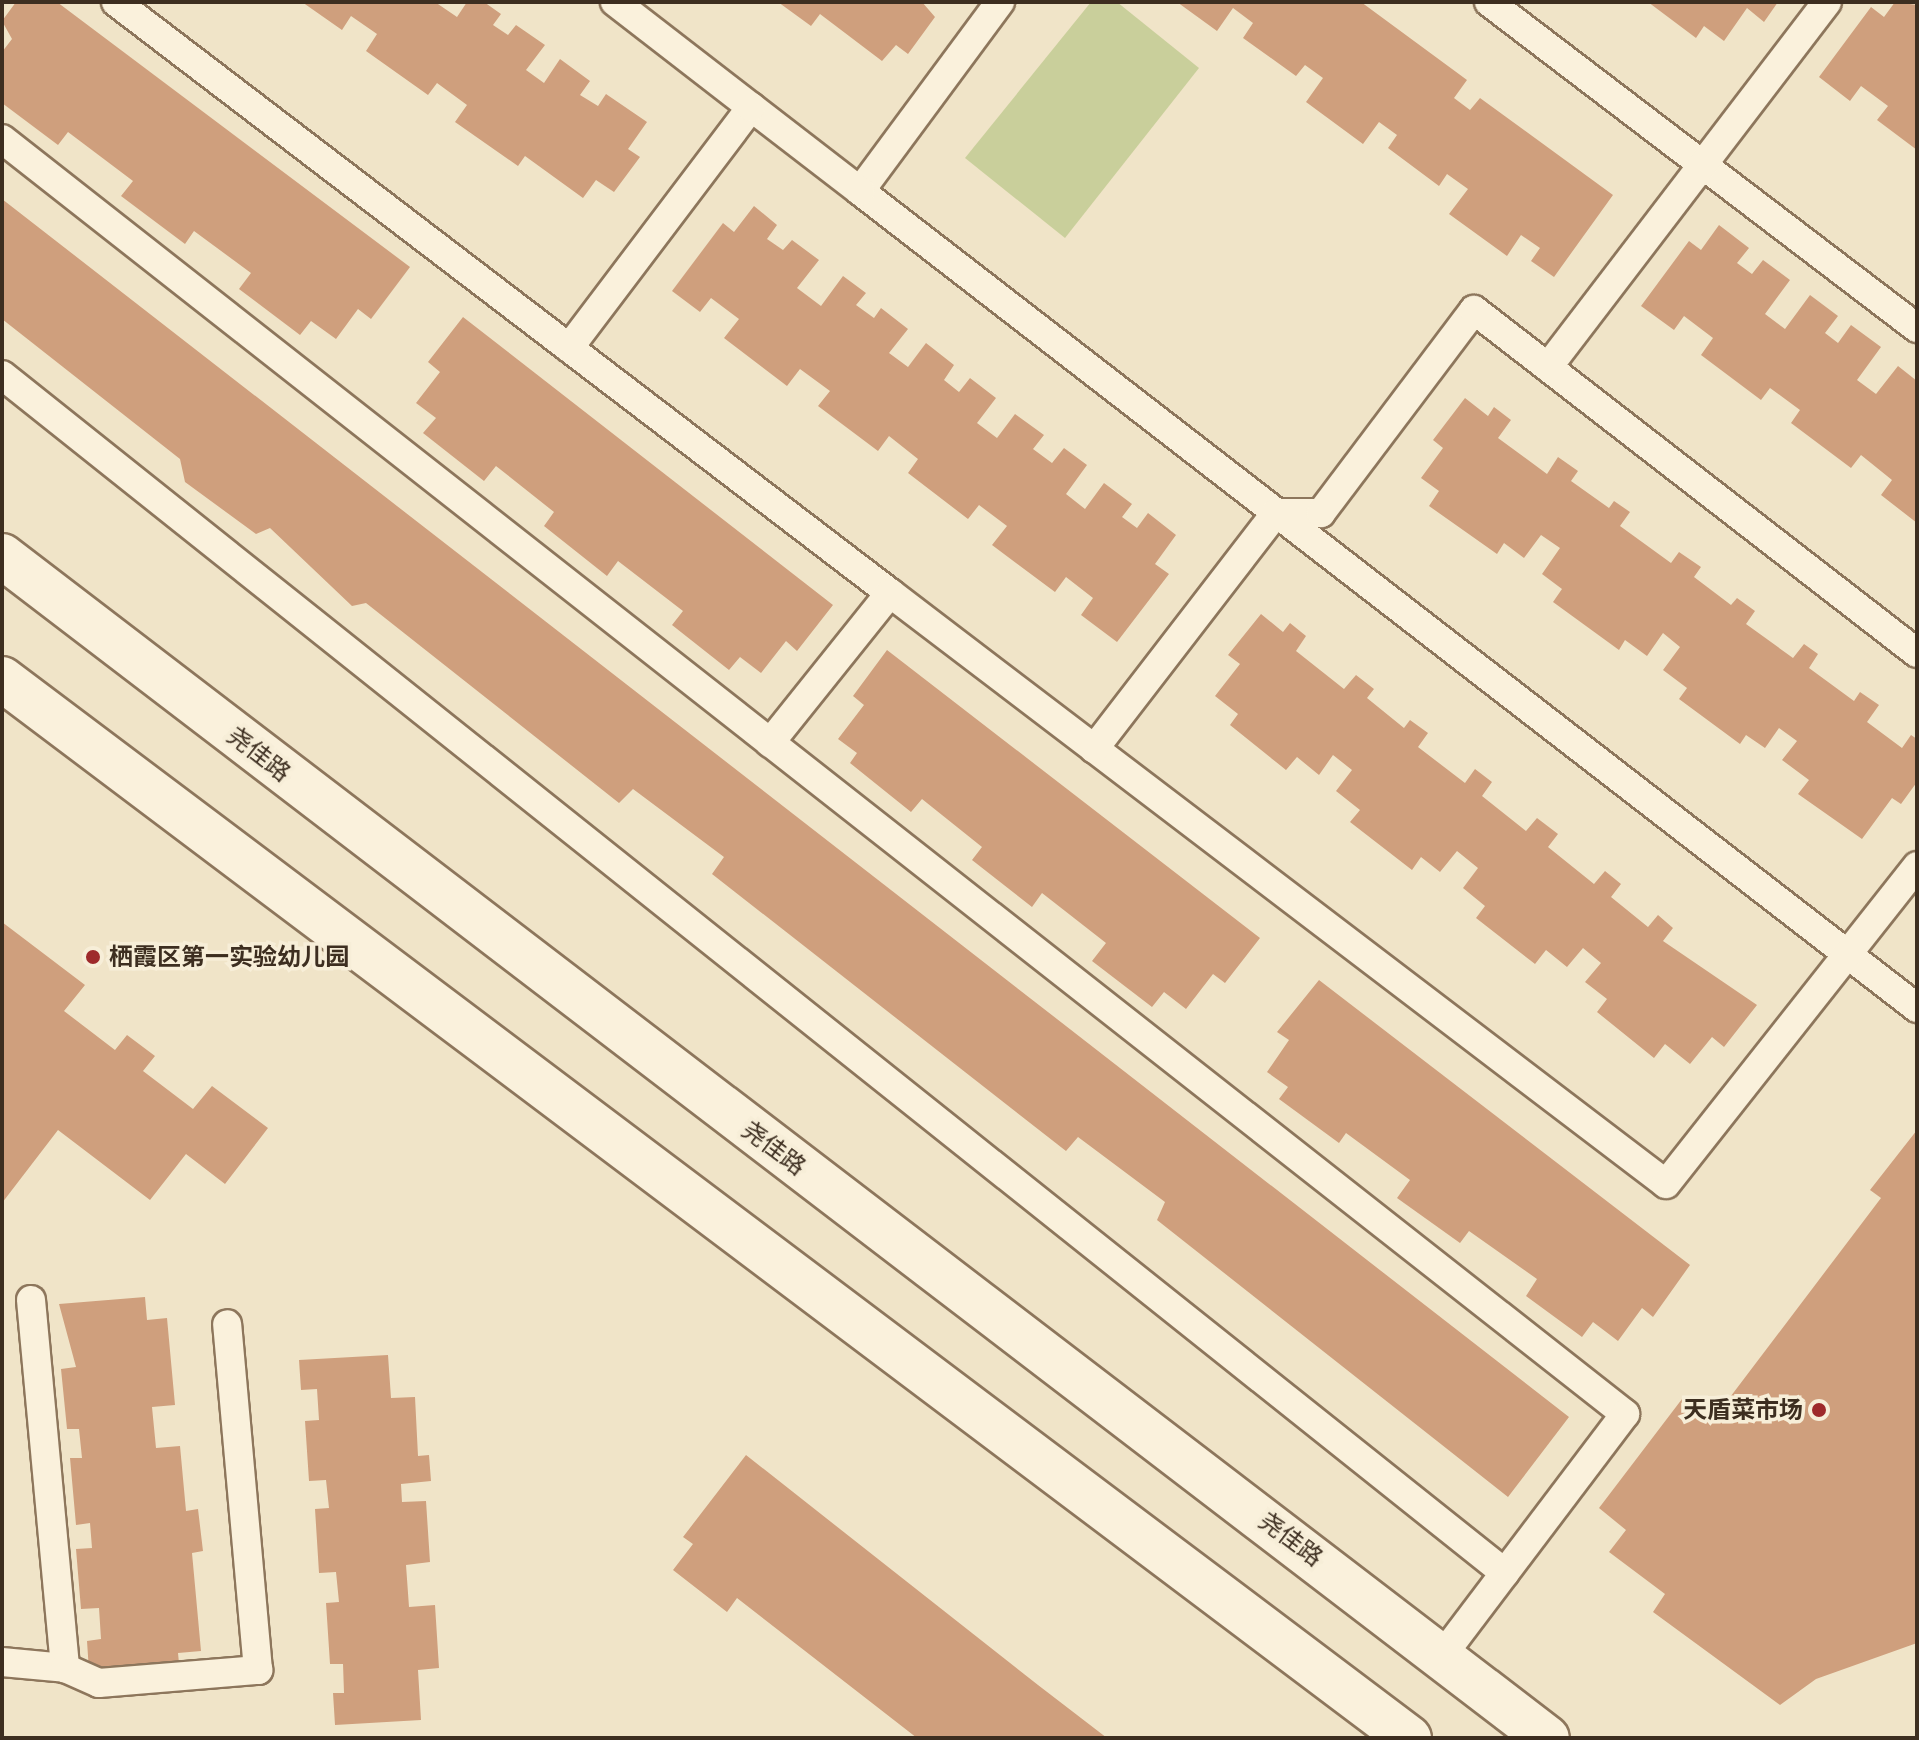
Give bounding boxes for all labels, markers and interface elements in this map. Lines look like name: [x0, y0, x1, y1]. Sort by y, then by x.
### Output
street label: 尧佳路: [222, 720, 296, 788]
place label: 栖霞区第一实验幼儿园: [109, 943, 349, 971]
marker: 栖霞区第一实验幼儿园: [84, 948, 102, 966]
street label: 尧佳路: [737, 1115, 811, 1181]
place label: 天盾菜市场: [1683, 1396, 1803, 1424]
marker: 天盾菜市场: [1810, 1401, 1828, 1419]
street label: 尧佳路: [1254, 1506, 1328, 1572]

